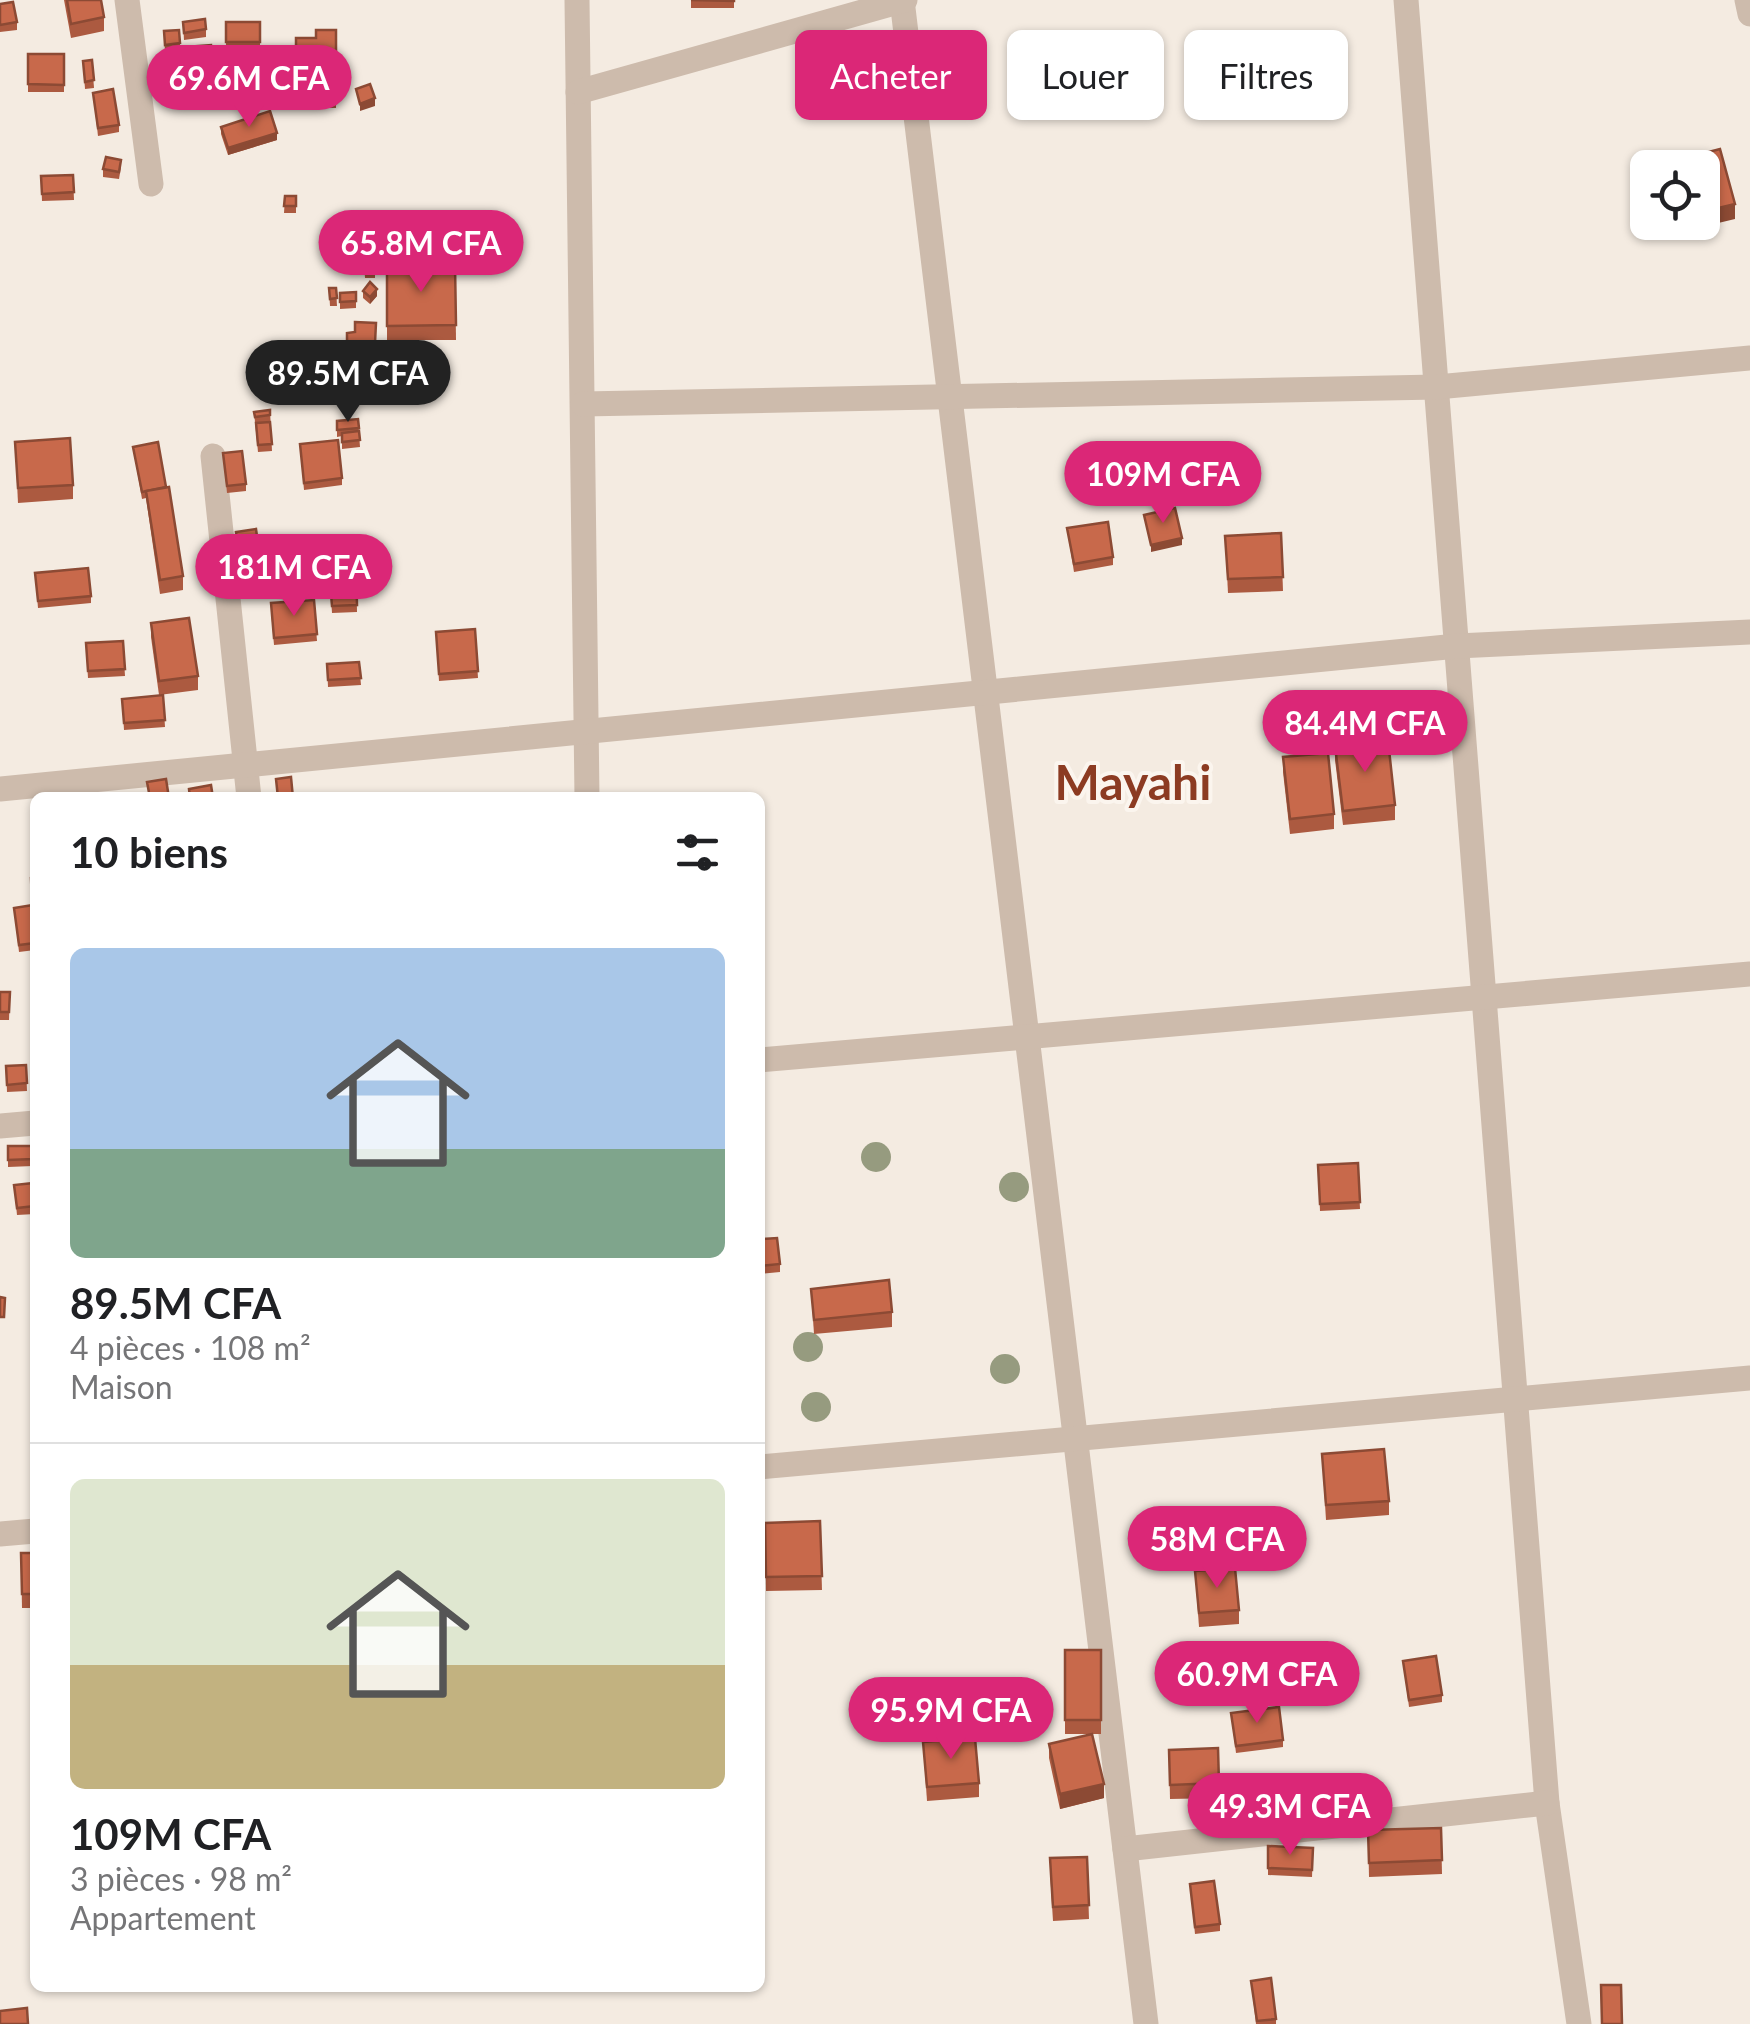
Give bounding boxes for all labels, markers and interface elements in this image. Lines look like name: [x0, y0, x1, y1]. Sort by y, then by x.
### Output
chip: Acheter: [795, 30, 987, 120]
chip: Louer: [1007, 30, 1164, 120]
chip: Filtres: [1184, 30, 1348, 120]
pin: 69.6M CFA: [135, 45, 363, 130]
text: 69.6M CFA: [169, 58, 329, 97]
map controls: [1630, 150, 1720, 240]
button: locate: [1630, 150, 1720, 240]
pin: 65.8M CFA: [307, 210, 535, 295]
text: 65.8M CFA: [341, 223, 501, 262]
pin: 89.5M CFA: [234, 340, 462, 425]
text: 89.5M CFA: [268, 353, 428, 392]
pin: 109M CFA: [1060, 441, 1266, 526]
text: 109M CFA: [1086, 454, 1240, 493]
pin: 181M CFA: [191, 534, 397, 619]
text: 181M CFA: [217, 547, 371, 586]
pin: 84.4M CFA: [1251, 690, 1479, 775]
text: 84.4M CFA: [1285, 703, 1445, 742]
district label: Mayahi: [1055, 753, 1211, 810]
icon: filters: [670, 825, 725, 880]
text: 10 biens: [70, 827, 228, 877]
icon: home: [308, 1013, 488, 1193]
text: 89.5M CFA: [70, 1278, 281, 1328]
text: 4 pièces · 108 m²: [70, 1328, 311, 1367]
text: Maison: [70, 1367, 173, 1406]
pin: 58M CFA: [1125, 1506, 1309, 1591]
text: 58M CFA: [1150, 1519, 1284, 1558]
icon: home: [308, 1544, 488, 1724]
pin: 60.9M CFA: [1143, 1641, 1371, 1726]
text: 60.9M CFA: [1177, 1654, 1337, 1693]
pin: 95.9M CFA: [837, 1677, 1065, 1762]
text: 95.9M CFA: [871, 1690, 1031, 1729]
pin: 49.3M CFA: [1176, 1773, 1404, 1858]
text: 49.3M CFA: [1210, 1786, 1370, 1825]
text: 109M CFA: [70, 1809, 271, 1859]
text: 3 pièces · 98 m²: [70, 1859, 292, 1898]
text: Appartement: [70, 1898, 256, 1937]

